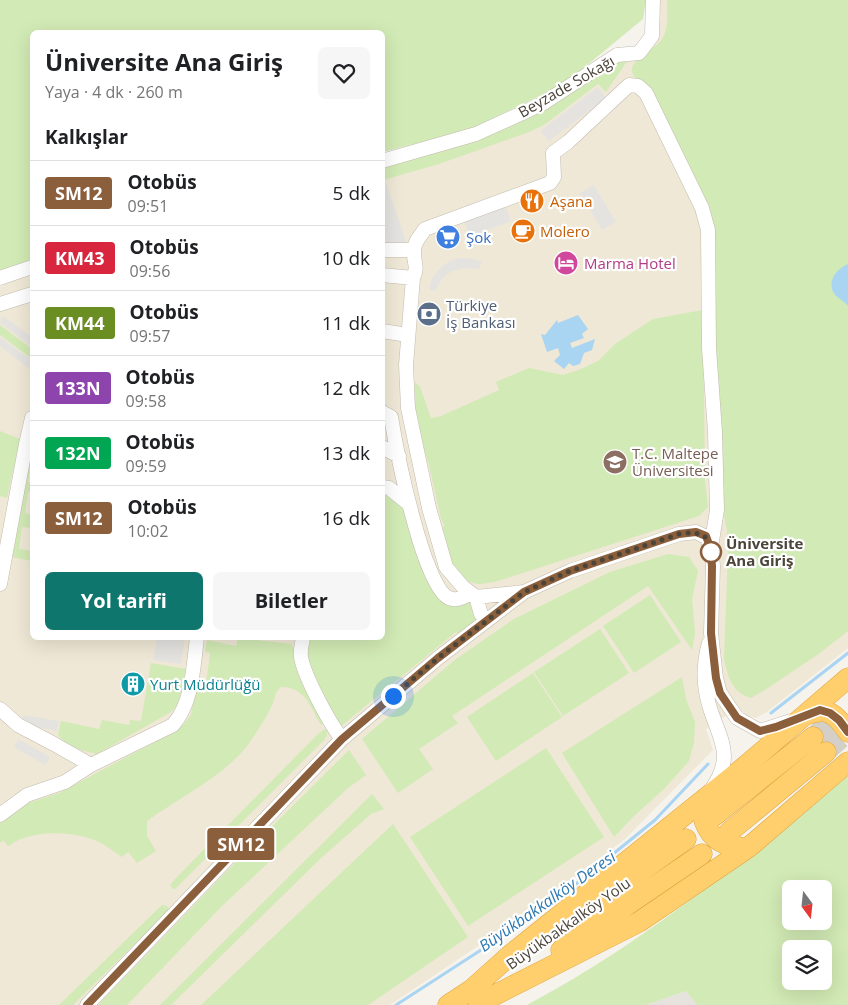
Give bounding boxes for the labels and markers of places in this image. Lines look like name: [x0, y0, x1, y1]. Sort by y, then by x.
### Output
restaurant icon: Aşana: [519, 188, 545, 214]
place label: Aşana: [550, 191, 593, 211]
cafe icon: Molero: [510, 218, 536, 244]
place label: Molero: [540, 221, 590, 241]
supermarket icon: Şok: [435, 224, 461, 250]
place label: Şok: [466, 227, 491, 247]
hotel icon: Marma Hotel: [553, 250, 579, 276]
place label: Marma Hotel: [584, 253, 676, 273]
place label: Türkiye İş Bankası: [446, 295, 516, 332]
bank icon: Türkiye İş Bankası: [416, 301, 442, 327]
place label: T.C. Maltepe Üniversitesi: [632, 443, 718, 480]
school or university icon: T.C. Maltepe Üniversitesi: [602, 449, 628, 475]
place label: Üniversite Ana Giriş: [726, 533, 804, 570]
marker: Üniversite Ana Giriş: [700, 541, 722, 563]
building icon: Yurt Müdürlüğü: [120, 671, 146, 697]
place label: Yurt Müdürlüğü: [150, 674, 261, 694]

